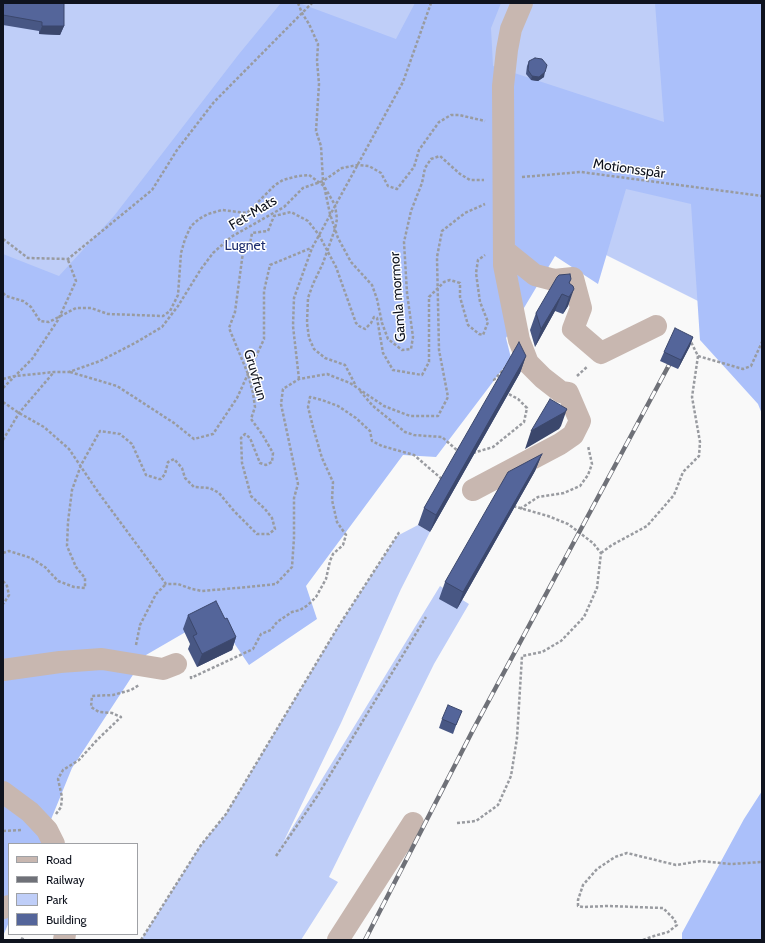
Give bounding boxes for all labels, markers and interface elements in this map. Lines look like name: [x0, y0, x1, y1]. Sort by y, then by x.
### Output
street label: Motionsspår: [592, 156, 666, 182]
street label: Fet-Mats: [226, 192, 280, 234]
park label: Lugnet: [225, 238, 265, 254]
street label: Gamla mormor: [386, 251, 410, 343]
street label: Gruvfrun: [240, 348, 270, 402]
legend: [8, 843, 138, 935]
text: Road: [46, 852, 72, 867]
text: Railway: [46, 872, 84, 887]
text: Park: [46, 892, 68, 907]
text: Building: [46, 912, 87, 927]

